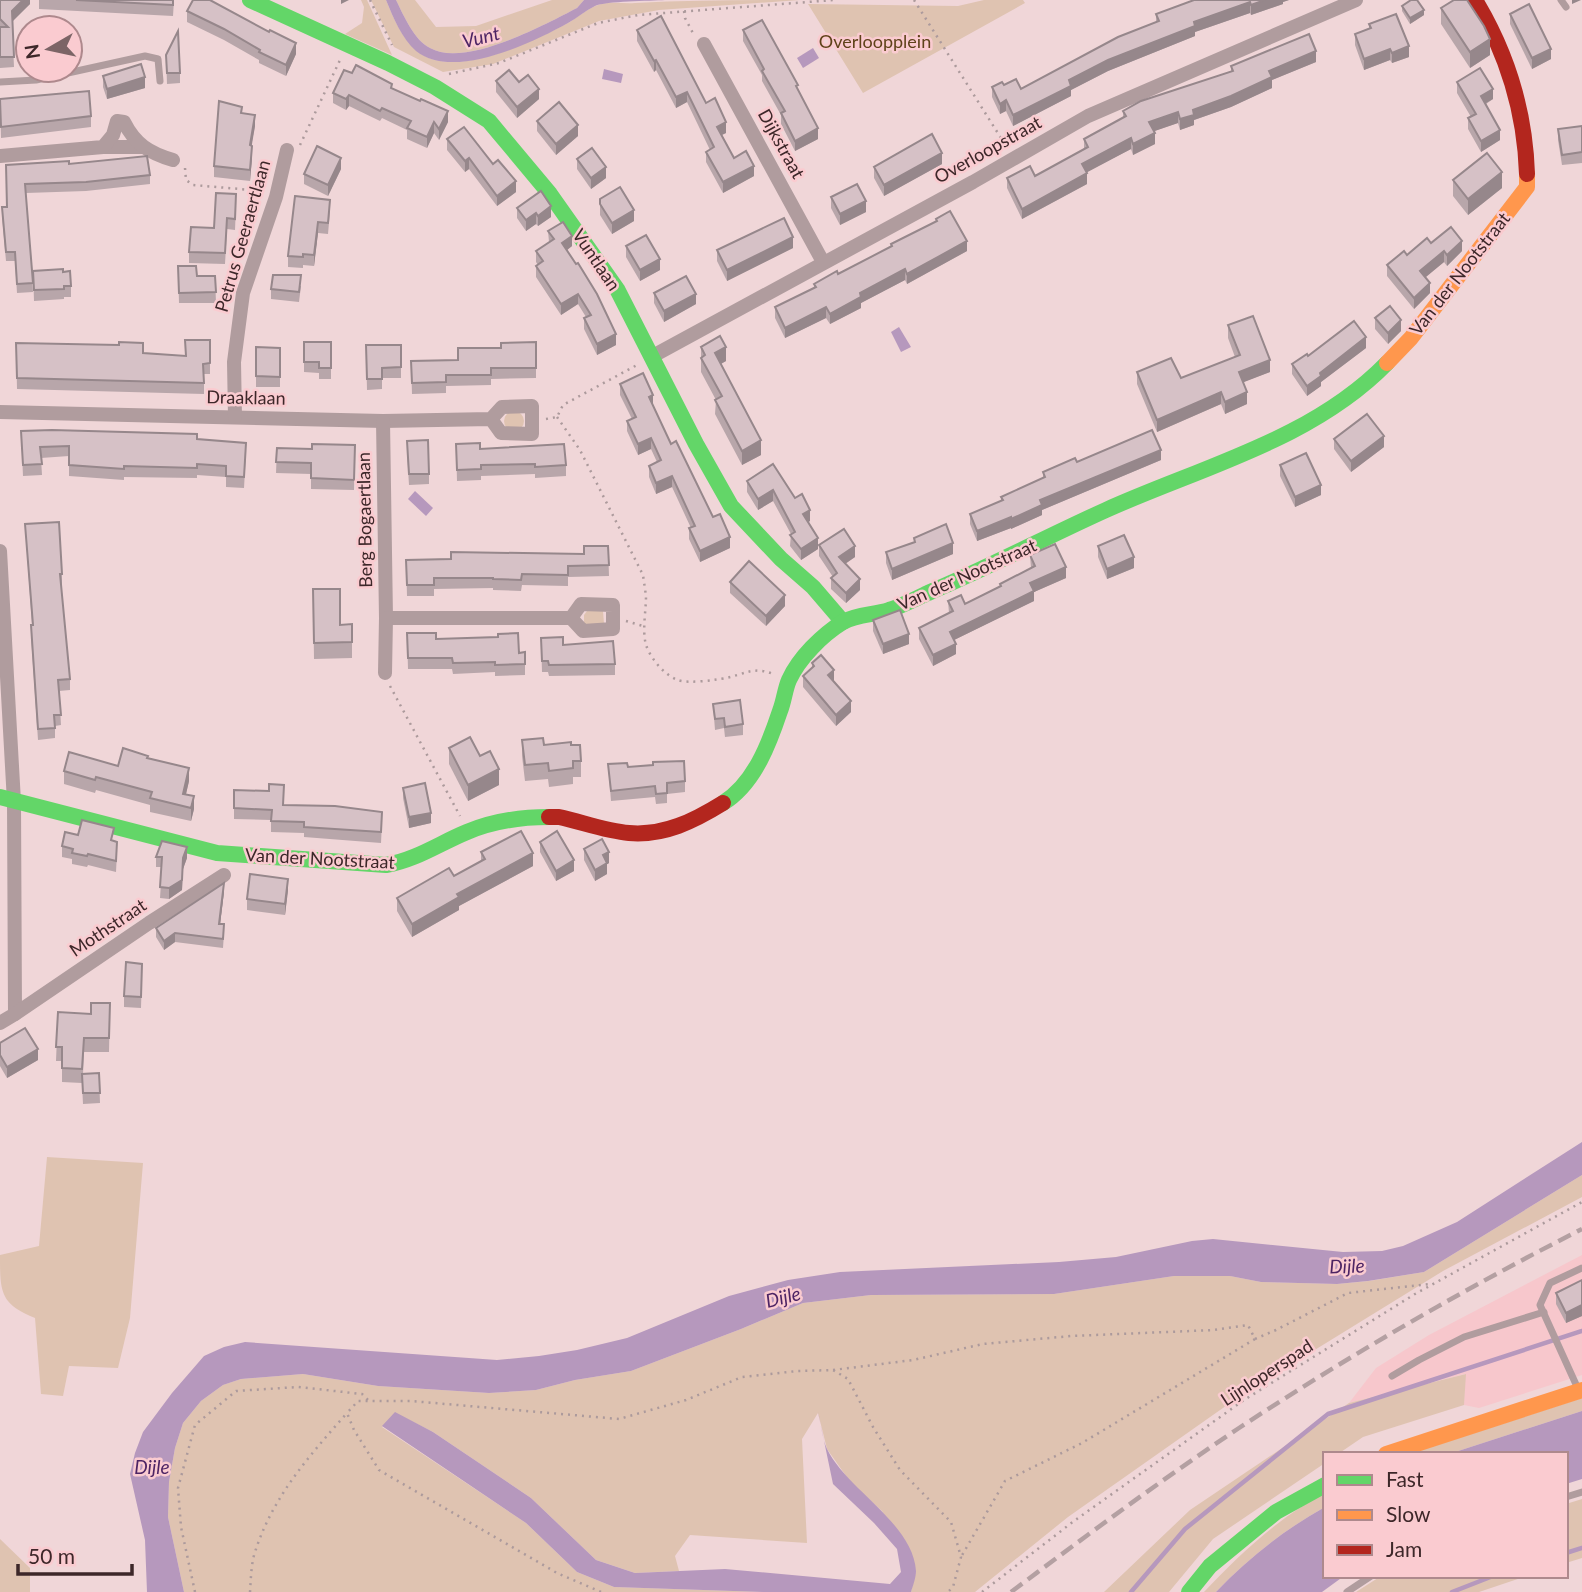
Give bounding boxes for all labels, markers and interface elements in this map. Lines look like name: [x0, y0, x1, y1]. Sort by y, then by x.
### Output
north arrow: [14, 14, 84, 84]
water label: Vunt: [460, 21, 502, 52]
park label: Overloopplein: [819, 30, 931, 52]
text: N: [19, 43, 44, 61]
street label: Dijkstraat: [754, 105, 810, 183]
street label: Overloopstraat: [930, 110, 1045, 188]
street label: Petrus Geeraertlaan: [210, 157, 274, 314]
street label: Van der Nootstraat: [1404, 207, 1514, 339]
street label: Vuntlaan: [568, 224, 625, 295]
street label: Draaklaan: [206, 385, 286, 409]
street label: Berg Bogaertlaan: [352, 452, 376, 588]
street label: Van der Nootstraat: [894, 533, 1040, 615]
street label: Van der Nootstraat: [245, 843, 396, 873]
street label: Mothstraat: [65, 893, 150, 961]
water label: Dijle: [1329, 1253, 1365, 1278]
water label: Dijle: [763, 1281, 803, 1312]
street label: Lijnloperspad: [1216, 1334, 1317, 1410]
legend: [1323, 1452, 1568, 1578]
water label: Dijle: [134, 1455, 170, 1478]
text: Fast: [1386, 1466, 1424, 1491]
text: Slow: [1386, 1501, 1431, 1526]
scale bar: [18, 1532, 131, 1576]
text: Jam: [1386, 1536, 1422, 1561]
text: 50 m: [28, 1543, 75, 1568]

